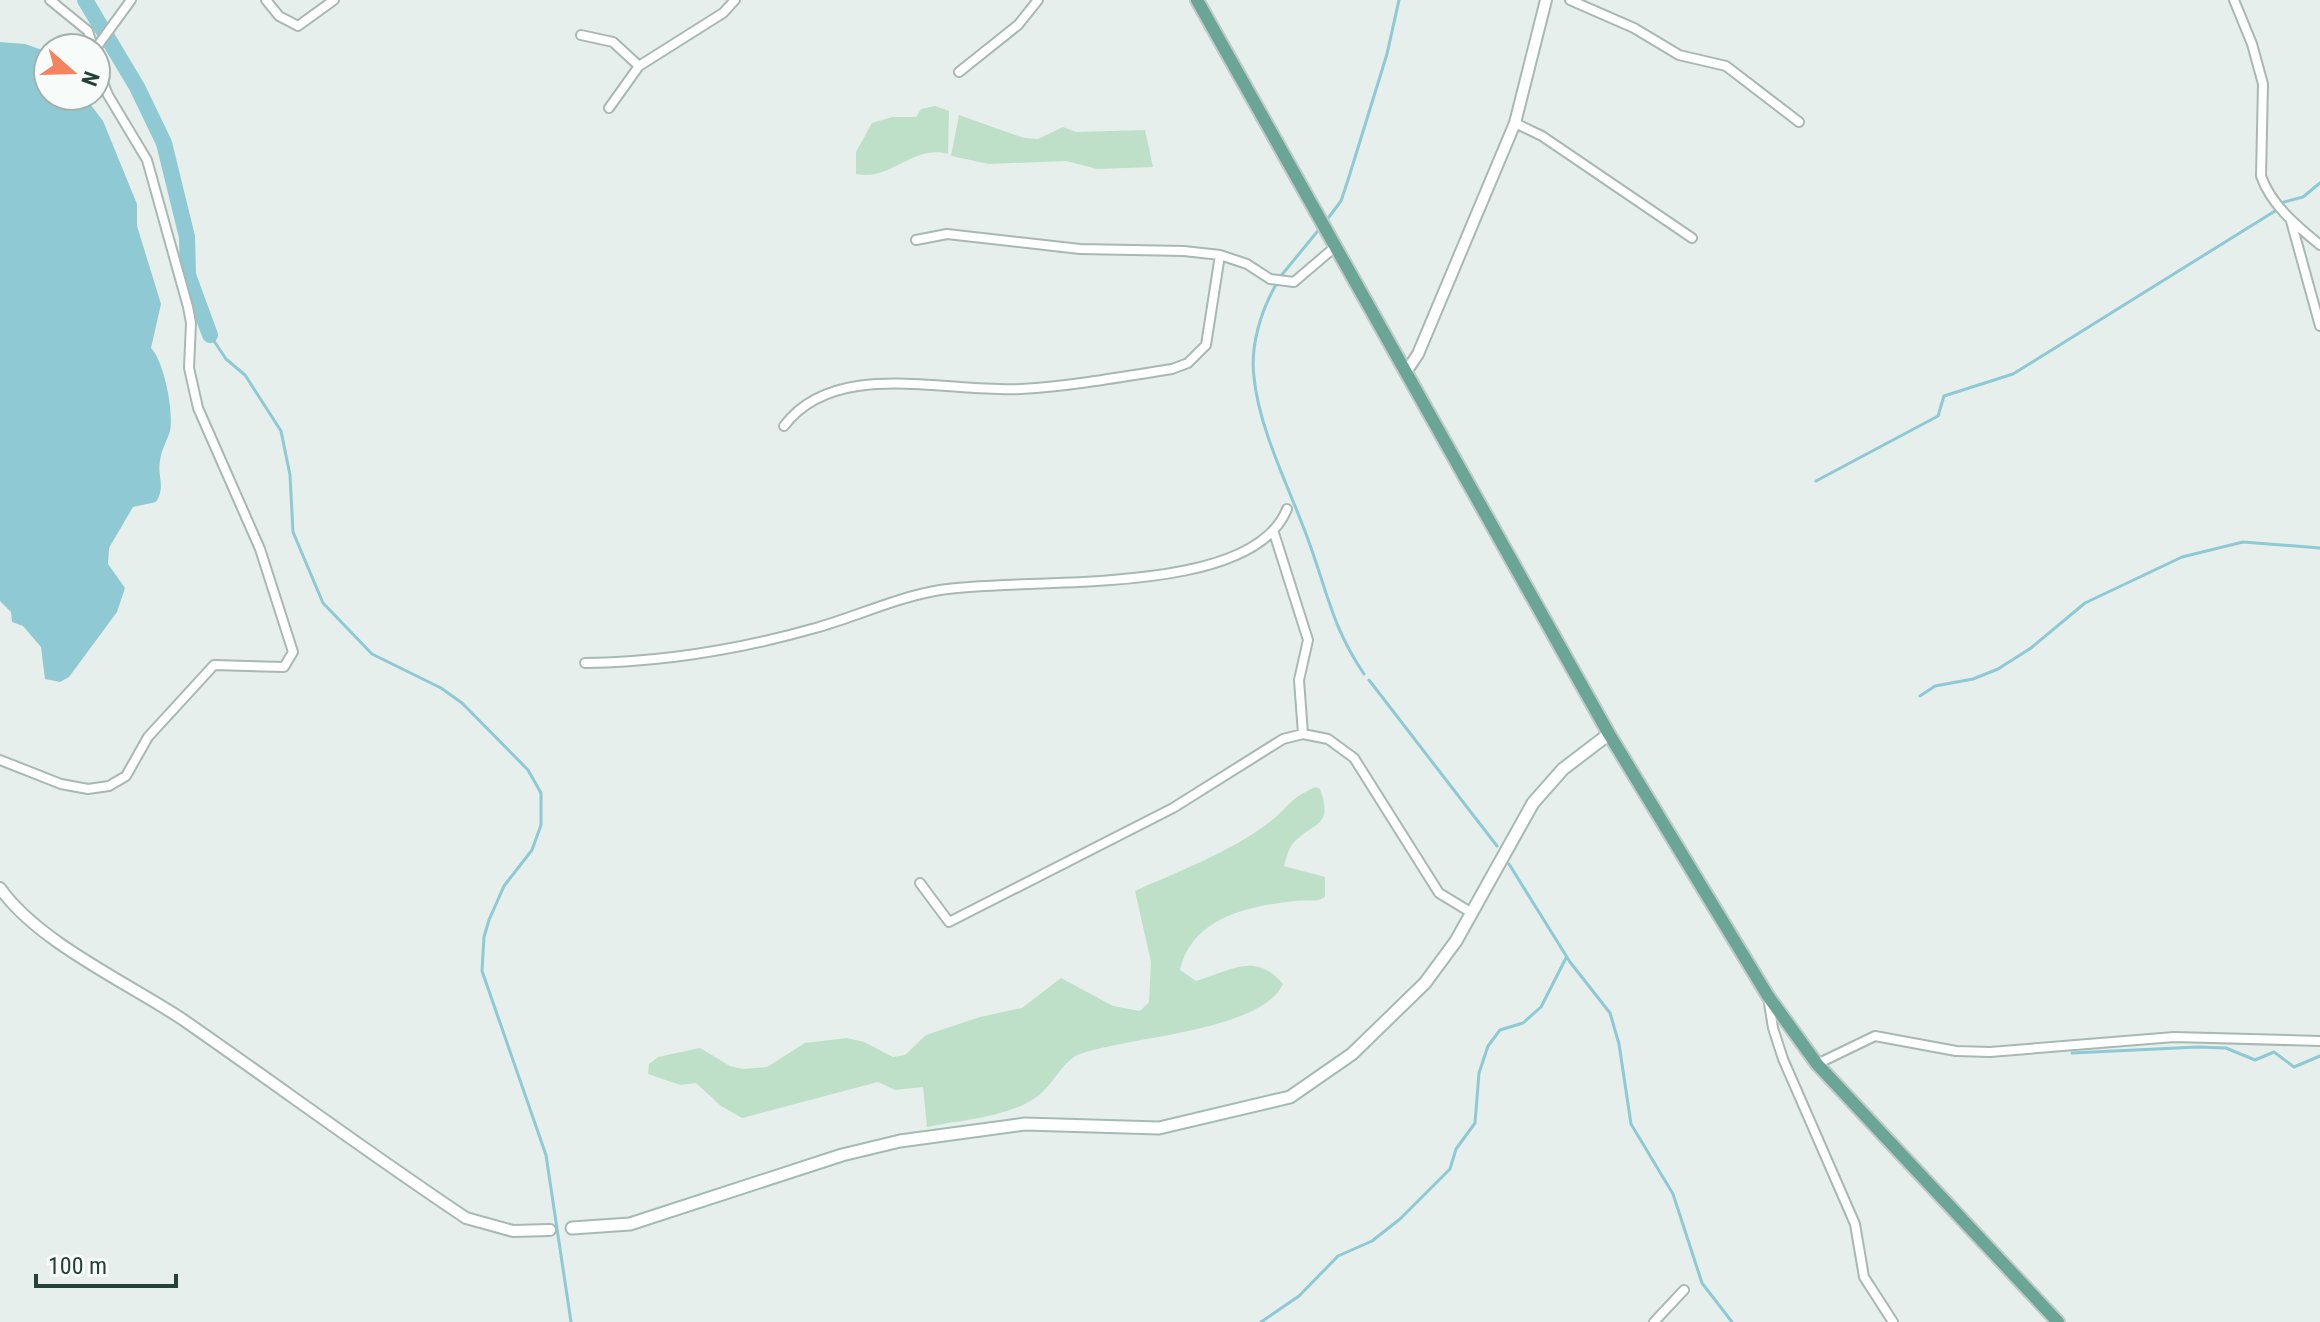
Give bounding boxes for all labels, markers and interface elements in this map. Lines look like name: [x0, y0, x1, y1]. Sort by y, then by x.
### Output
north arrow: [32, 32, 112, 112]
text: N: [76, 68, 104, 89]
scale bar: [36, 1238, 176, 1288]
text: 100 m: [48, 1252, 107, 1280]

